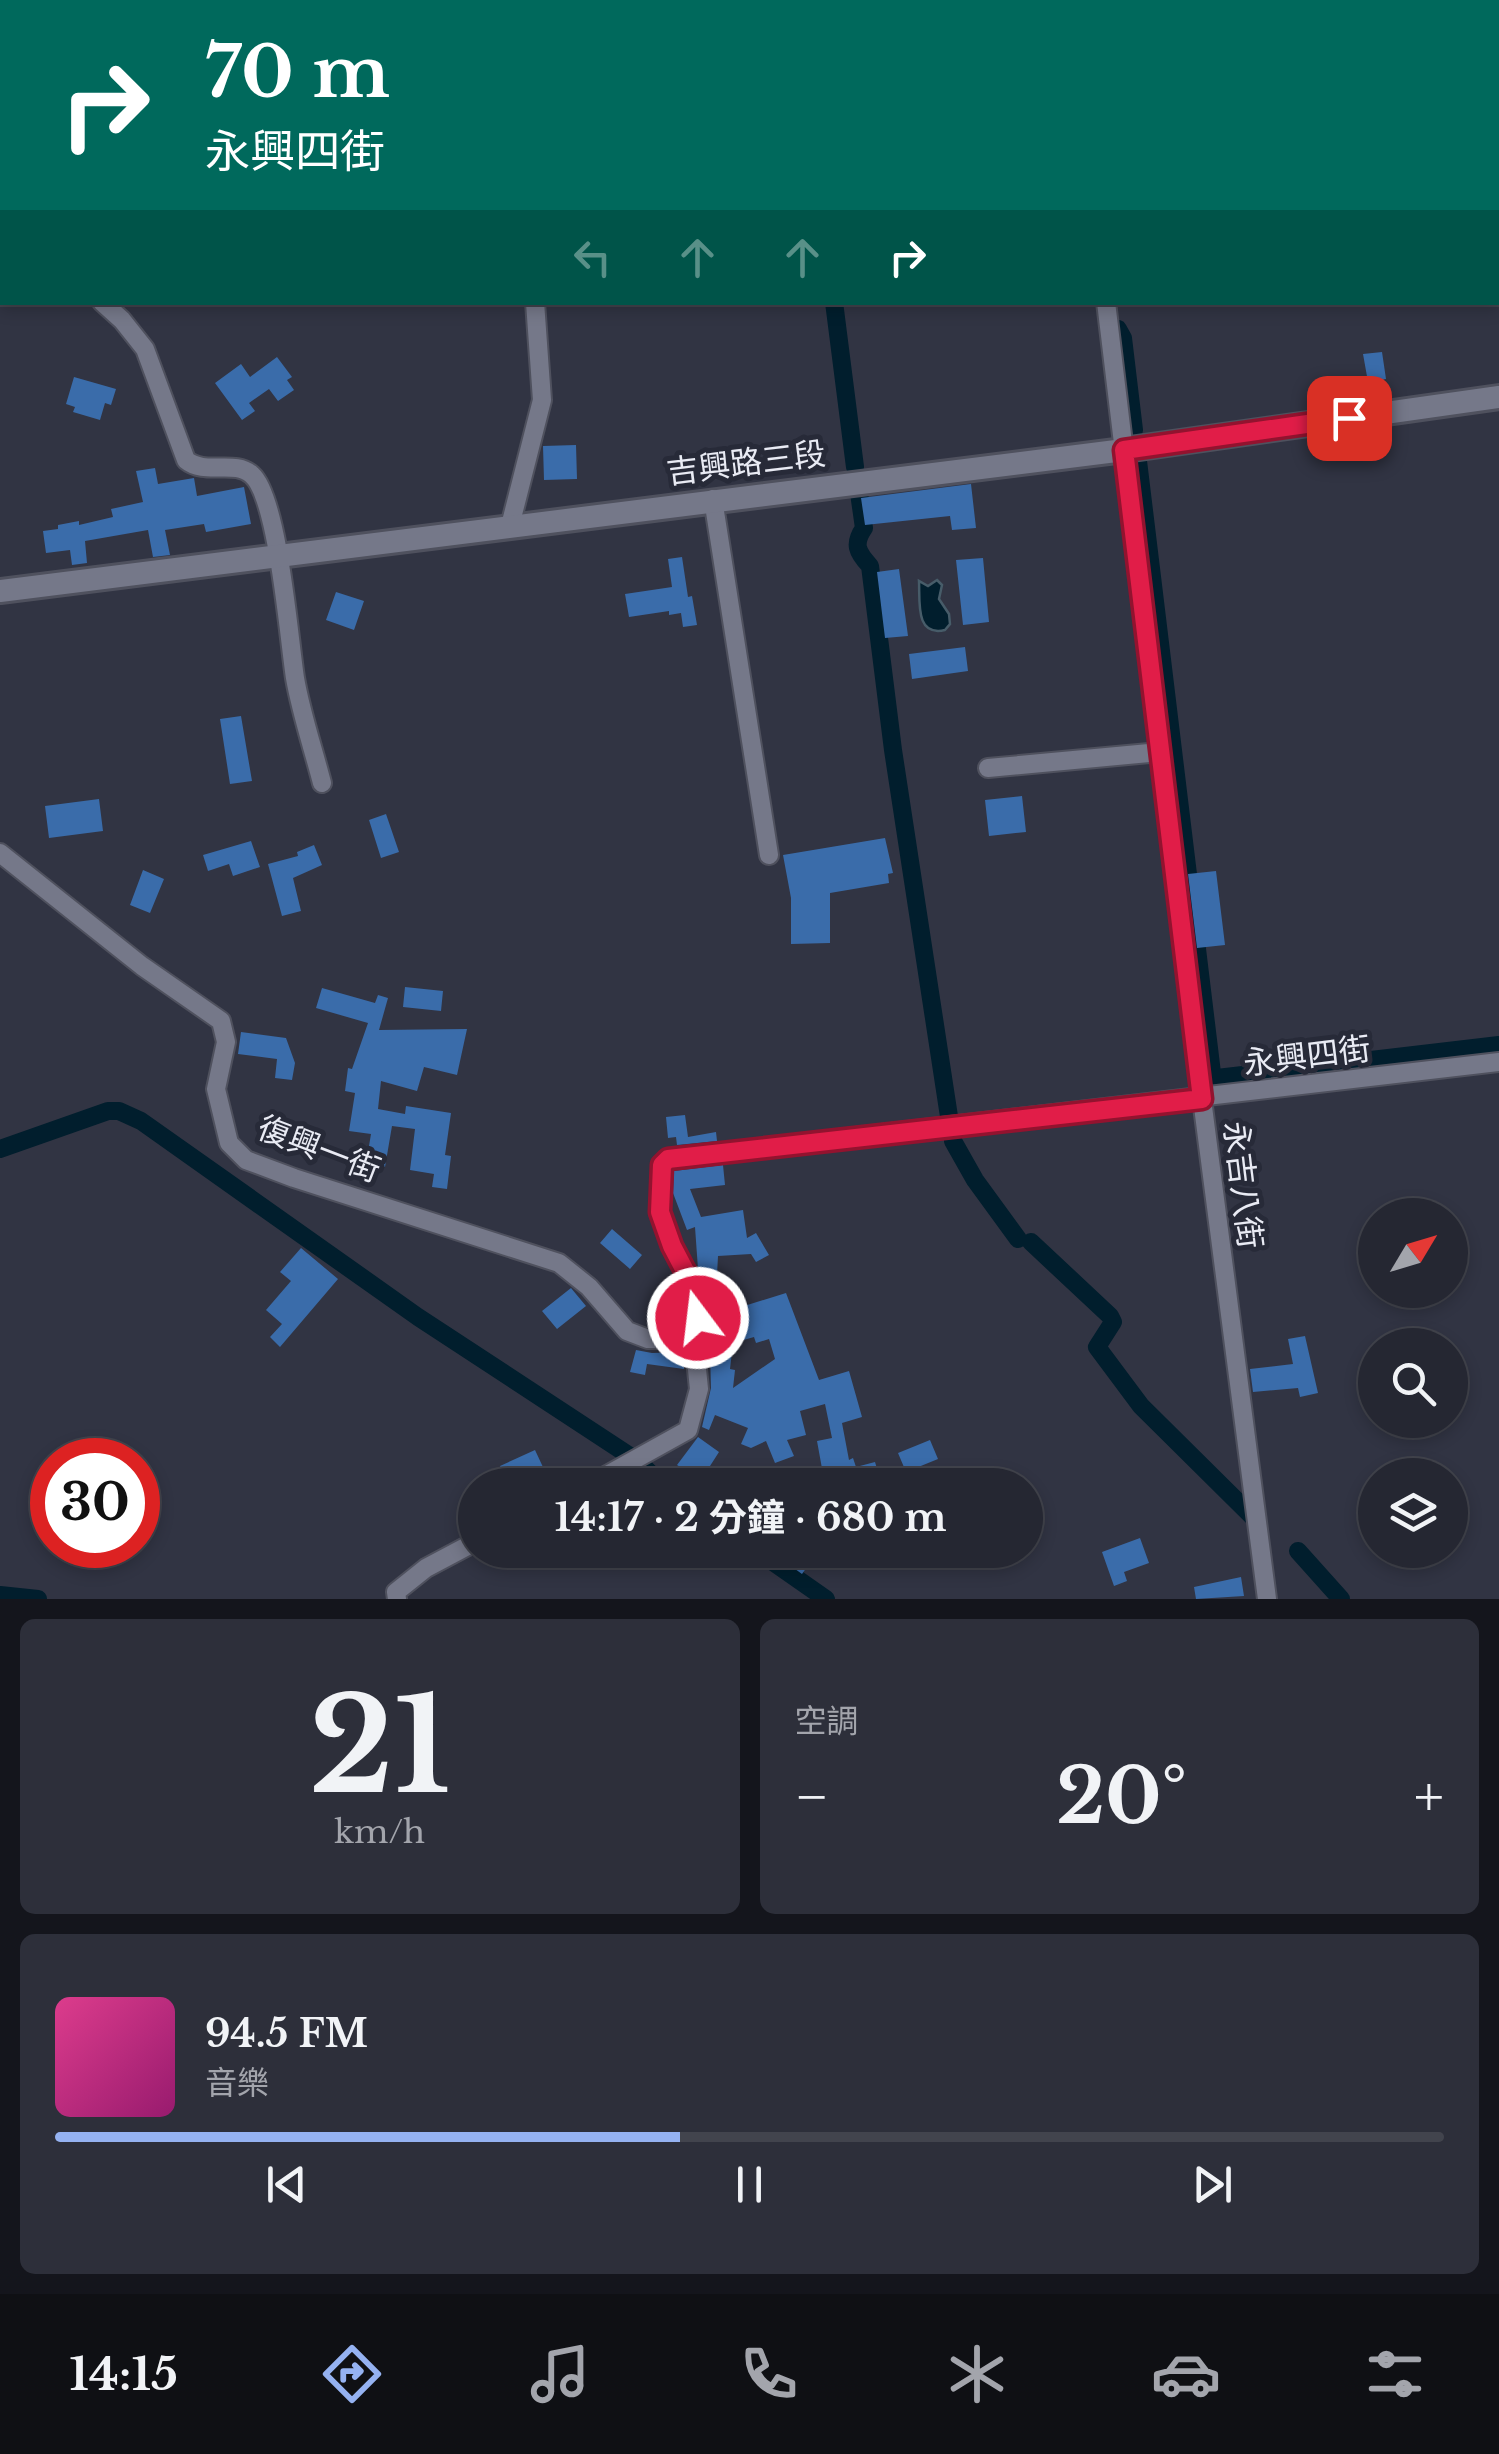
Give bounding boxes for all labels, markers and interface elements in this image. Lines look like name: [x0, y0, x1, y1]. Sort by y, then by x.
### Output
text: 70 m: [205, 29, 390, 116]
icon: right: [40, 40, 170, 170]
text: 永興四街: [205, 123, 385, 179]
icon: left: [565, 230, 620, 285]
icon: ahead: [670, 230, 725, 285]
icon: ahead: [775, 230, 830, 285]
icon: right: [880, 230, 935, 285]
pin: [1307, 376, 1392, 461]
icon: arrive: [1322, 391, 1377, 446]
street label: 吉興路三段: [664, 433, 828, 493]
street label: 永興四街: [1241, 1028, 1373, 1084]
street label: 復興一街: [252, 1107, 386, 1191]
street label: 永吉八街: [1215, 1119, 1271, 1251]
north arrow: [1358, 1198, 1468, 1308]
map controls: [1358, 1198, 1468, 1568]
position arrow: [646, 1266, 750, 1370]
button: search: [1358, 1328, 1468, 1438]
speed limit sign: 30: [30, 1438, 160, 1568]
button: layers: [1358, 1458, 1468, 1568]
text: 14:17 · 2 分鐘 · 680 m: [555, 1494, 946, 1541]
text: 21: [309, 1666, 450, 1827]
text: 空調: [795, 1701, 859, 1741]
text: 20°: [1056, 1750, 1187, 1843]
text: −: [795, 1763, 829, 1831]
text: +: [1414, 1763, 1444, 1831]
text: km/h: [334, 1812, 425, 1852]
text: 94.5 FM: [205, 2010, 368, 2057]
text: 音樂: [205, 2063, 269, 2103]
icon: previous: [259, 2157, 314, 2212]
icon: pause: [722, 2157, 777, 2212]
icon: next: [1185, 2157, 1240, 2212]
icon: directions: [317, 2339, 387, 2409]
icon: music: [525, 2339, 595, 2409]
icon: phone: [734, 2339, 804, 2409]
icon: climate: [942, 2339, 1012, 2409]
icon: car: [1151, 2339, 1221, 2409]
icon: filters: [1360, 2339, 1430, 2409]
text: 14:15: [69, 2346, 178, 2402]

